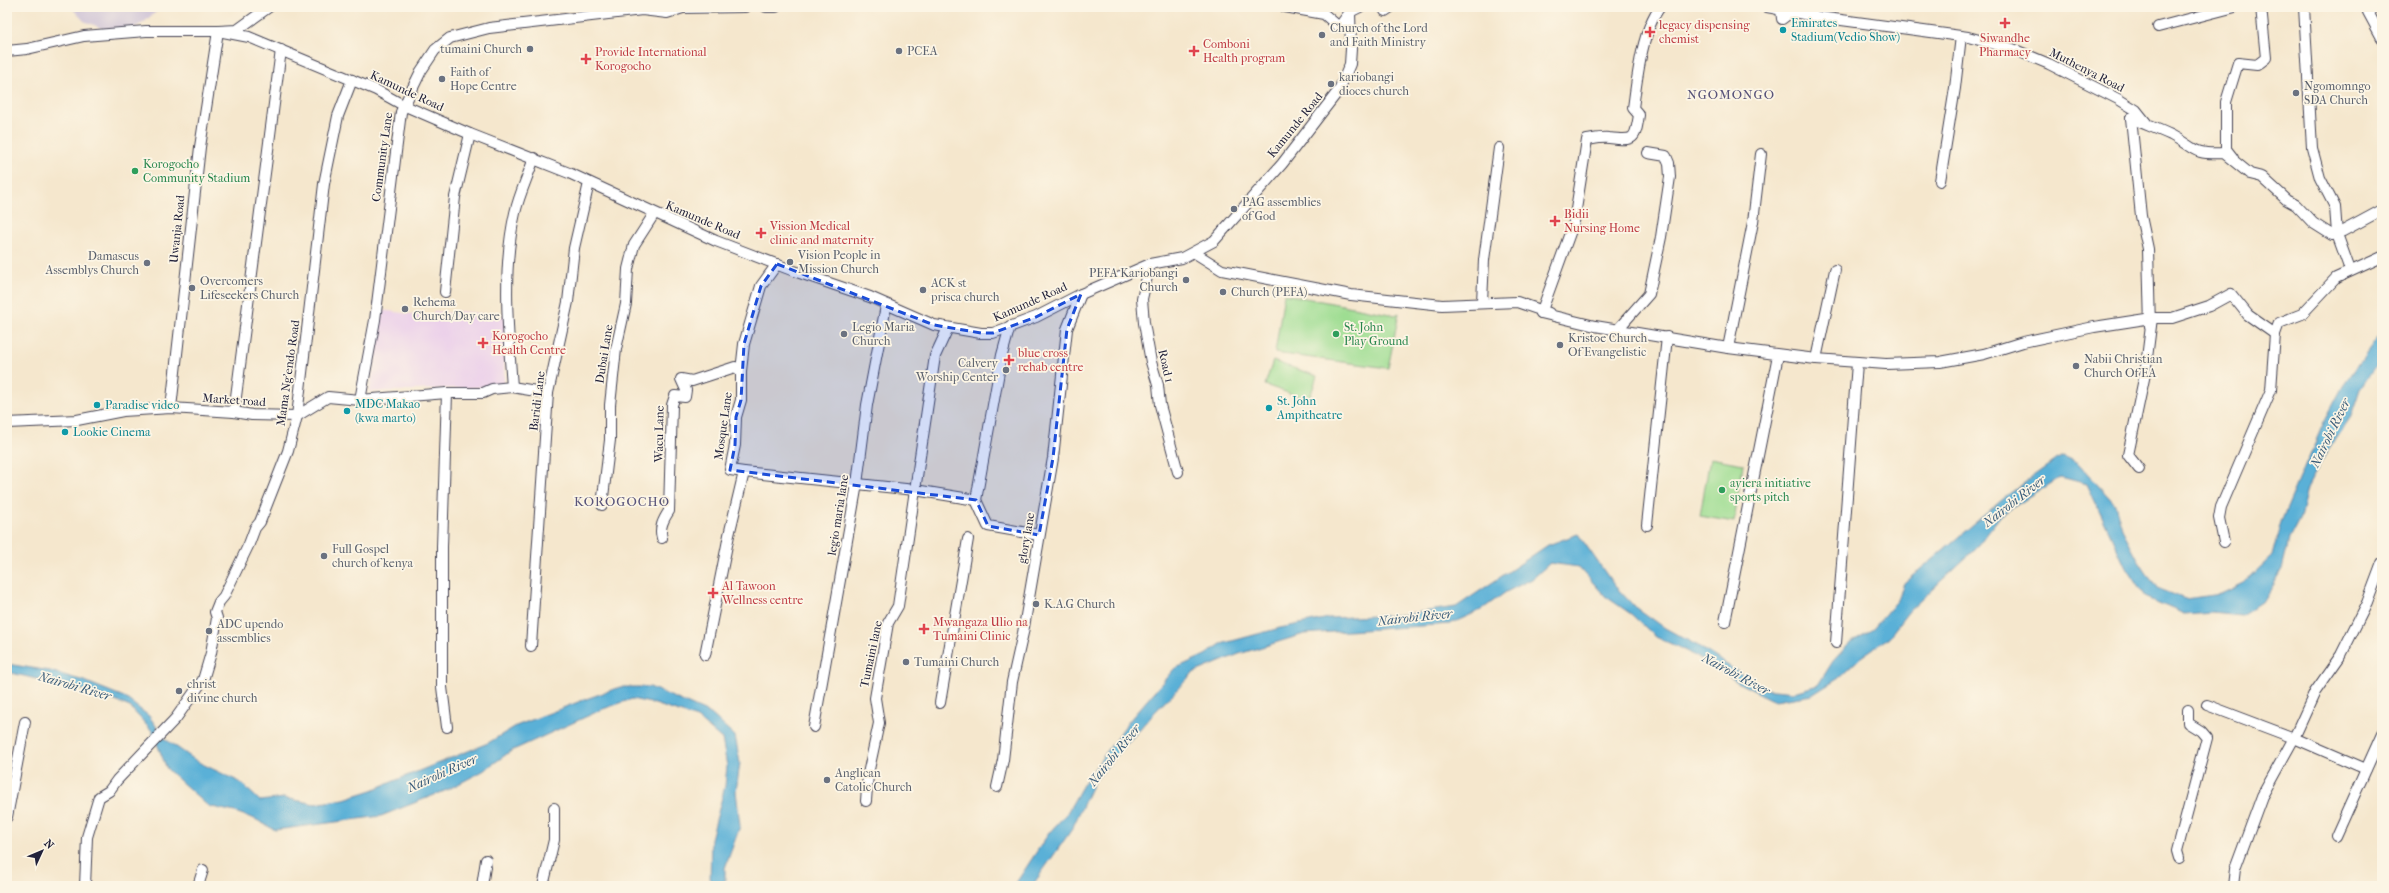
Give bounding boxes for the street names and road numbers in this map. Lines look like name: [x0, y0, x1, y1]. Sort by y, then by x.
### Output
street label: Muthenya Road: [2047, 45, 2127, 95]
street label: Kamunde Road: [368, 68, 447, 114]
street label: Kamunde Road: [1264, 89, 1326, 160]
street label: Community Lane: [369, 111, 395, 203]
street label: Uwanja Road: [166, 194, 188, 264]
street label: Kamunde Road: [664, 198, 743, 242]
street label: Kamunde Road: [991, 279, 1070, 325]
street label: Mama Ng'endo Road: [274, 319, 302, 427]
street label: Dubai Lane: [592, 323, 616, 384]
street label: Road 1: [1155, 348, 1177, 384]
street label: Baridi Lane: [526, 370, 548, 432]
street label: Market road: [202, 391, 267, 409]
street label: Mosque Lane: [711, 391, 735, 461]
street label: Wacu Lane: [651, 405, 666, 464]
street label: legio maria lane: [825, 473, 851, 557]
street label: glory lane: [1015, 511, 1037, 565]
street label: Tumaini lane: [857, 619, 885, 689]

